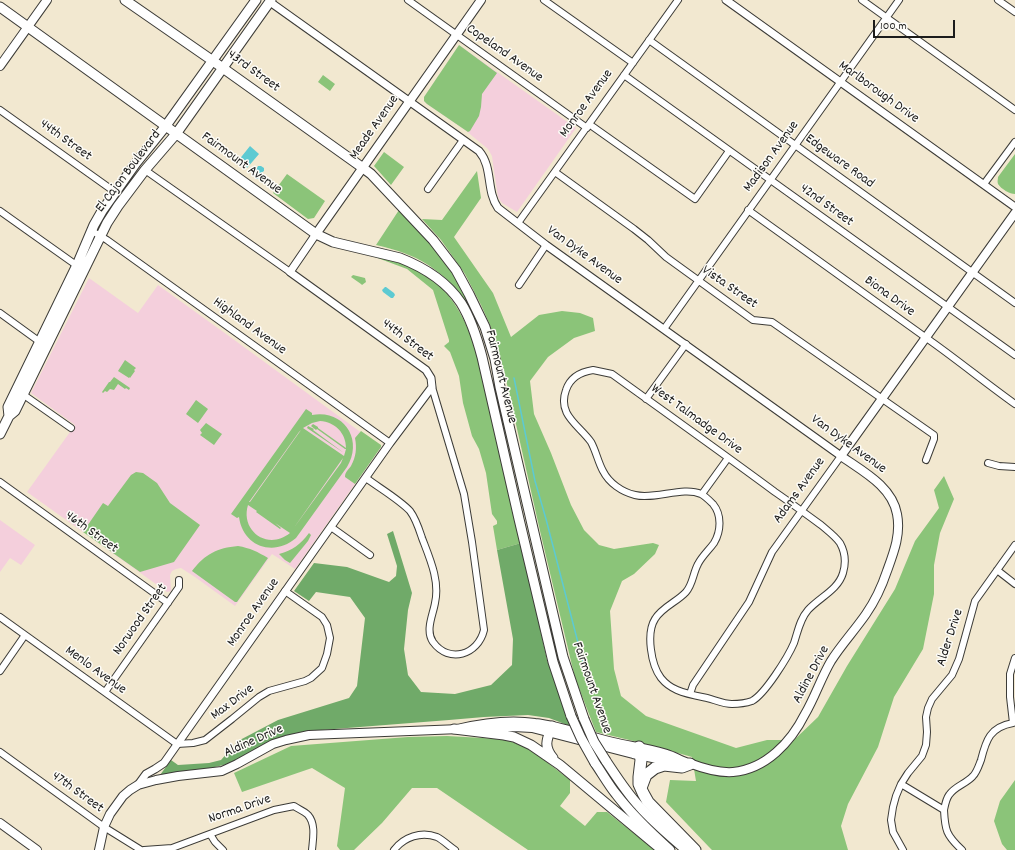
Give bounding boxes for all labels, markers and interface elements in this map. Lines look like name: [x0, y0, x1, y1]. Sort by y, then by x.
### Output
scale bar: [875, 12, 957, 38]
text: 100 m: [880, 18, 907, 35]
street label: Copeland Avenue: [462, 21, 546, 87]
street label: 43rd Street: [223, 47, 283, 97]
street label: Marlborough Drive: [834, 58, 922, 128]
street label: Monroe Avenue: [557, 67, 617, 141]
street label: Meade Avenue: [347, 92, 403, 164]
street label: 44th Street: [36, 116, 94, 166]
street label: Madison Avenue: [741, 118, 803, 196]
street label: El Cajon Boulevard: [93, 128, 165, 216]
street label: Fairmount Avenue: [197, 129, 285, 199]
street label: Edgeware Road: [801, 131, 877, 193]
street label: 42nd Street: [796, 181, 856, 231]
street label: Van Dyke Avenue: [543, 223, 625, 289]
street label: Vista Street: [698, 263, 760, 313]
street label: Biona Drive: [860, 273, 918, 321]
street label: Highland Avenue: [209, 295, 289, 359]
street label: 44th Street: [378, 316, 436, 366]
street label: Fairmount Avenue: [480, 329, 520, 425]
street label: West Talmadge Drive: [647, 381, 745, 459]
street label: Van Dyke Avenue: [807, 412, 889, 478]
street label: Adams Avenue: [770, 455, 830, 527]
street label: 46th Street: [61, 508, 121, 558]
street label: Monroe Avenue: [224, 575, 284, 651]
street label: Norwood Street: [110, 581, 172, 659]
street label: Alder Drive: [934, 607, 968, 669]
street label: Fairmount Avenue: [567, 640, 615, 736]
street label: Menlo Avenue: [61, 643, 129, 699]
street label: Aldine Drive: [790, 643, 834, 707]
street label: Max Drive: [208, 681, 258, 725]
street label: Aldine Drive: [222, 722, 286, 762]
street label: 47th Street: [48, 769, 106, 817]
street label: Norma Drive: [207, 792, 273, 828]

